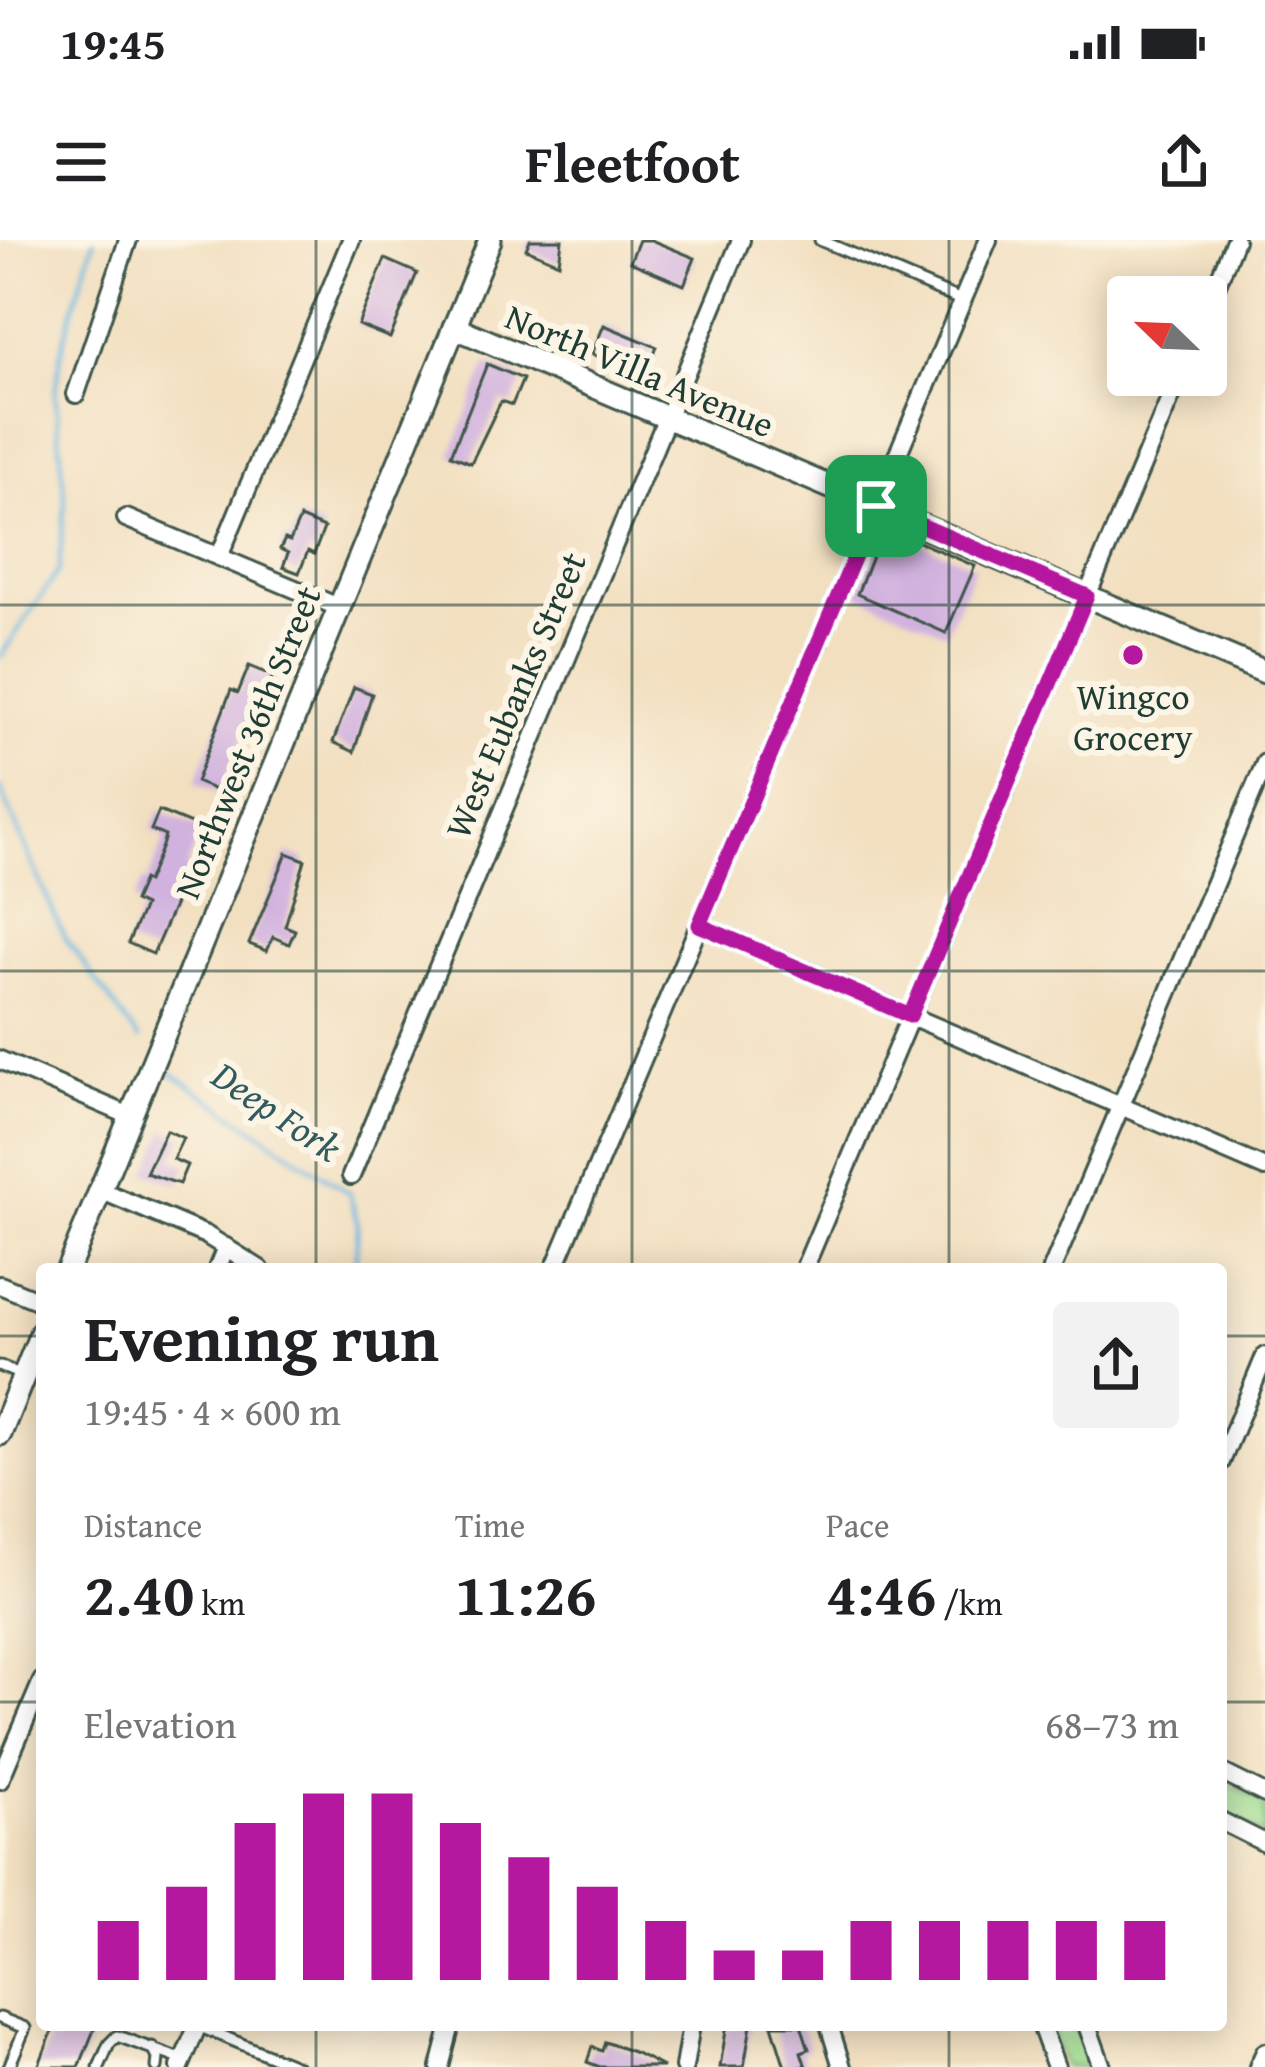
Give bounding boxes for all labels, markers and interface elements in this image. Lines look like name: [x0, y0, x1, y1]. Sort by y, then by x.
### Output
text: 19:45: [60, 10, 166, 75]
text: Fleetfoot: [525, 123, 740, 202]
icon: menu: [48, 129, 114, 195]
icon: share: [1151, 129, 1217, 195]
north arrow: [1107, 276, 1227, 396]
map controls: [1107, 276, 1227, 396]
street label: North Villa Avenue: [498, 289, 783, 450]
pin: [825, 455, 927, 557]
icon: arrive: [843, 473, 909, 539]
street label: West Eubanks Street: [430, 543, 599, 846]
street label: Northwest 36th Street: [160, 577, 334, 906]
marker: Wingco Grocery: [1120, 642, 1146, 668]
place label: Wingco Grocery: [1073, 669, 1193, 763]
water label: Deep Fork: [200, 1046, 353, 1175]
text: Evening run: [84, 1288, 439, 1385]
button: share: [1053, 1302, 1179, 1428]
text: 19:45 · 4 × 600 m: [84, 1382, 341, 1439]
text: Distance: [84, 1501, 202, 1549]
text: Time: [455, 1501, 525, 1549]
text: Pace: [826, 1501, 889, 1549]
text: 2.40: [84, 1549, 194, 1637]
text: 11:26: [455, 1549, 596, 1637]
text: 4:46: [826, 1549, 936, 1637]
text: km: [194, 1579, 245, 1627]
text: /km: [936, 1579, 1003, 1627]
text: Elevation: [84, 1695, 237, 1752]
text: 68–73 m: [1045, 1695, 1179, 1752]

